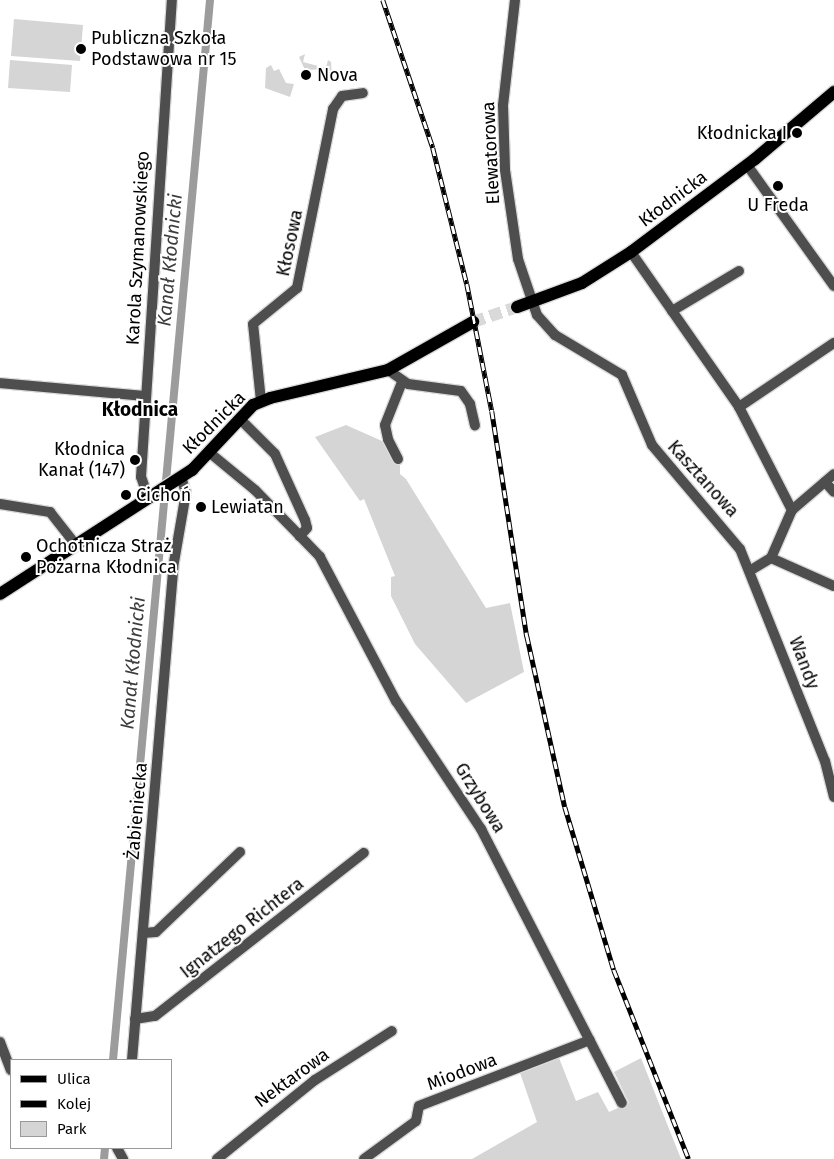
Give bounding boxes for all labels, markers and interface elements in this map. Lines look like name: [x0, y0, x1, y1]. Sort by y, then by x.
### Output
place label: Publiczna Szkoła Podstawowa nr 15: [91, 28, 236, 70]
marker: Publiczna Szkoła Podstawowa nr 15: [75, 43, 87, 55]
place label: Nova: [317, 64, 358, 86]
marker: Nova: [299, 68, 313, 82]
street label: Elewatorowa: [478, 101, 504, 205]
place label: Kłodnicka I: [697, 122, 787, 144]
marker: Kłodnicka I: [791, 127, 803, 139]
street label: Karola Szymanowskiego: [122, 150, 154, 346]
street label: Kłodnicka: [635, 166, 711, 232]
marker: U Freda: [772, 180, 784, 192]
water label: Kanał Kłodnicki: [153, 193, 187, 327]
place label: U Freda: [747, 194, 809, 216]
street label: Kłosowa: [272, 208, 308, 278]
street label: Kłodnicka: [178, 387, 250, 459]
district label: Kłodnica: [102, 399, 178, 421]
street label: Kasztanowa: [663, 436, 743, 522]
place label: Kłodnica Kanał (147): [38, 439, 125, 482]
marker: Kłodnica Kanał (147): [129, 454, 141, 466]
place label: Cichoń: [136, 484, 191, 506]
marker: Cichoń: [120, 489, 132, 501]
place label: Lewiatan: [211, 496, 284, 518]
marker: Lewiatan: [195, 501, 207, 513]
place label: Ochotnicza Straż Pożarna Kłodnica: [36, 536, 177, 578]
marker: Ochotnicza Straż Pożarna Kłodnica: [20, 551, 32, 563]
water label: Kanał Kłodnicki: [116, 596, 150, 730]
street label: Wandy: [784, 634, 824, 692]
street label: Grzybowa: [450, 759, 510, 837]
street label: Żabieniecka: [122, 762, 152, 860]
street label: Ignatzego Richtera: [176, 873, 308, 983]
street label: Nektarowa: [251, 1044, 333, 1112]
street label: Miodowa: [424, 1049, 500, 1095]
legend: [10, 1059, 172, 1149]
text: Ulica: [57, 1070, 91, 1088]
text: Kolej: [57, 1095, 91, 1113]
text: Park: [57, 1120, 87, 1138]

